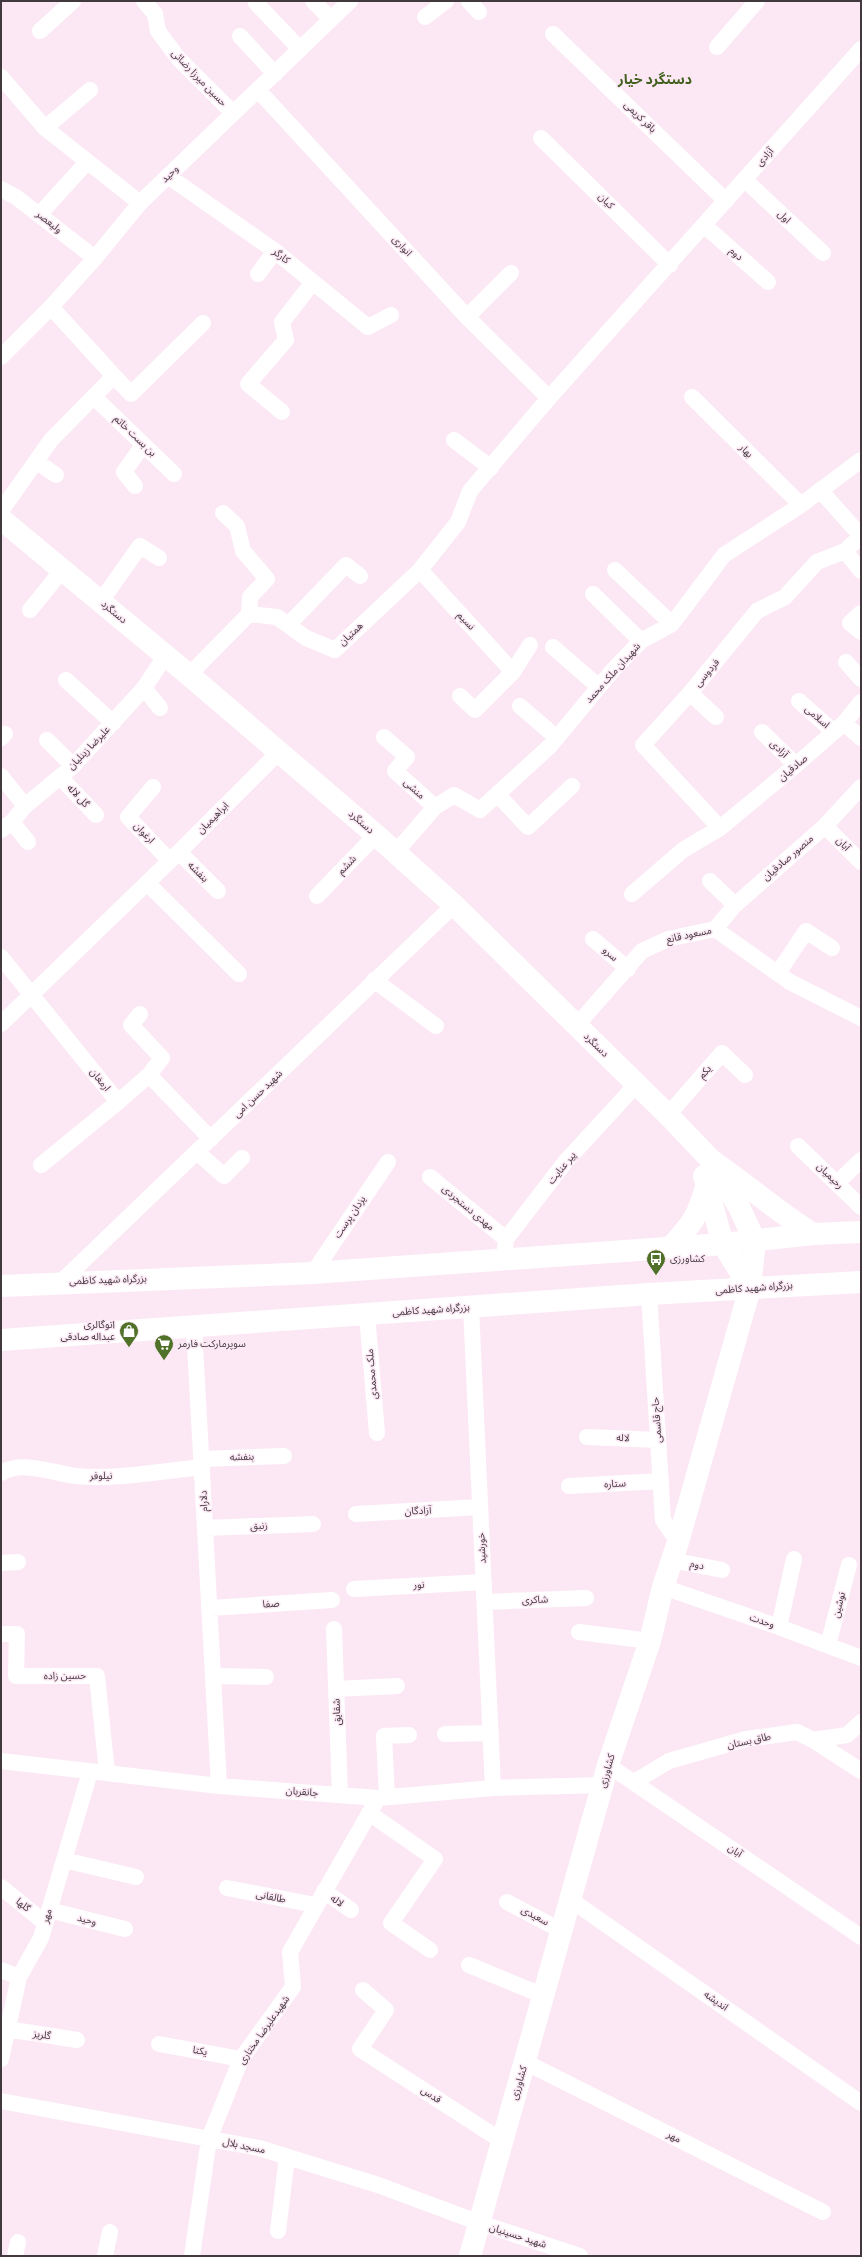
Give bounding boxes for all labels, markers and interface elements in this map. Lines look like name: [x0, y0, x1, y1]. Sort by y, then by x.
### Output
street label: حسین میرزا رضائی: [169, 47, 229, 109]
district label: دستگرد خیار: [617, 71, 692, 88]
street label: باقر کریمی: [621, 99, 659, 136]
street label: آزادی: [754, 145, 777, 169]
street label: وحید: [159, 163, 181, 185]
street label: کیان: [596, 191, 617, 212]
street label: ولیعصر: [33, 208, 64, 236]
street label: اول: [775, 208, 793, 226]
street label: انواری: [390, 233, 414, 259]
street label: کارگر: [269, 245, 293, 267]
street label: دوم: [725, 245, 745, 265]
street label: بن بست خاتم: [111, 413, 159, 460]
street label: بهار: [736, 441, 756, 461]
street label: دستگرد: [99, 598, 129, 626]
street label: نسیم: [454, 609, 478, 634]
street label: همتیان: [336, 620, 366, 648]
street label: شهیدان ملک محمد: [583, 640, 643, 705]
street label: فردوسی: [692, 656, 722, 689]
street label: اسلامی: [802, 703, 832, 731]
street label: علیرضا زینلیان: [65, 724, 113, 772]
street label: آزادی: [767, 738, 791, 761]
street label: صادقیان: [776, 752, 810, 784]
street label: منشی: [401, 776, 427, 802]
street label: گل لاله: [64, 782, 92, 811]
street label: ابراهیمیان: [195, 800, 231, 836]
street label: دستگرد: [346, 808, 376, 836]
street label: ارغوان: [131, 820, 157, 846]
street label: منصور صادقیان: [760, 833, 816, 883]
street label: آبان: [834, 835, 853, 854]
street label: ششم: [335, 853, 360, 878]
street label: بنفشه: [185, 859, 211, 885]
street label: مسعود قانع: [665, 924, 713, 947]
street label: سرو: [600, 944, 620, 964]
street label: دستگرد: [581, 1030, 611, 1060]
street label: یکم: [696, 1063, 715, 1082]
street label: ارمغان: [87, 1066, 113, 1094]
street label: شهید حسن امی: [231, 1068, 285, 1120]
street label: پیر عنایت: [545, 1149, 579, 1187]
street label: رحیمیان: [814, 1161, 846, 1192]
street label: مهدی دستجردی: [439, 1183, 497, 1233]
street label: یزدان پرست: [331, 1194, 369, 1240]
bus stop icon: کشاورزی: [645, 1248, 667, 1276]
place label: کشاورزی: [670, 1253, 706, 1265]
street label: بزرگراه شهید کاظمی: [69, 1273, 147, 1287]
street label: بزرگراه شهید کاظمی: [715, 1279, 794, 1297]
street label: بزرگراه شهید کاظمی: [392, 1301, 471, 1319]
place label: اتوگالری عبداله صادقی: [60, 1319, 115, 1343]
shop icon: اتوگالری عبداله صادقی: [118, 1320, 140, 1348]
supermarket icon: سوپرمارکت فارمر: [153, 1333, 175, 1361]
place label: سوپرمارکت فارمر: [177, 1338, 246, 1350]
street label: ملک محمدی: [364, 1348, 380, 1400]
street label: حاج قاسمی: [649, 1397, 666, 1443]
street label: لاله: [616, 1432, 630, 1444]
street label: بنفشه: [230, 1451, 255, 1463]
street label: نیلوفر: [89, 1470, 113, 1482]
street label: ستاره: [604, 1477, 626, 1491]
street label: دلارام: [197, 1490, 213, 1512]
street label: آزادگان: [404, 1504, 433, 1518]
street label: زنبق: [250, 1520, 268, 1532]
street label: خورشید: [475, 1532, 489, 1564]
street label: دوم: [689, 1558, 705, 1574]
street label: نور: [412, 1579, 425, 1591]
street label: نوشین: [830, 1590, 848, 1619]
street label: شاکری: [522, 1594, 549, 1606]
street label: صفا: [262, 1597, 280, 1611]
street label: وحدت: [748, 1611, 776, 1631]
street label: حسین زاده: [44, 1670, 86, 1682]
street label: شقایق: [331, 1698, 343, 1726]
street label: طاق بستان: [726, 1730, 772, 1751]
street label: کشاورزی: [596, 1752, 618, 1789]
street label: جانقربان: [285, 1785, 319, 1799]
street label: آبان: [726, 1842, 745, 1861]
street label: طالقانی: [255, 1888, 287, 1906]
street label: لاله: [328, 1892, 346, 1910]
street label: گلها: [13, 1896, 33, 1915]
street label: سعیدی: [519, 1904, 551, 1928]
street label: مهر: [39, 1907, 55, 1925]
street label: وحید: [76, 1912, 98, 1928]
street label: اندیشه: [702, 1988, 730, 2014]
street label: شهیدعلیرضا مختاری: [236, 1993, 292, 2067]
street label: گلریز: [31, 2028, 52, 2042]
street label: یکتا: [192, 2044, 208, 2058]
street label: کشاورزی: [508, 2064, 530, 2101]
street label: قدس: [419, 2084, 444, 2106]
street label: مهر: [664, 2128, 683, 2146]
street label: مسجد بلال: [222, 2136, 266, 2156]
street label: شهید حسینیان: [488, 2221, 548, 2251]

